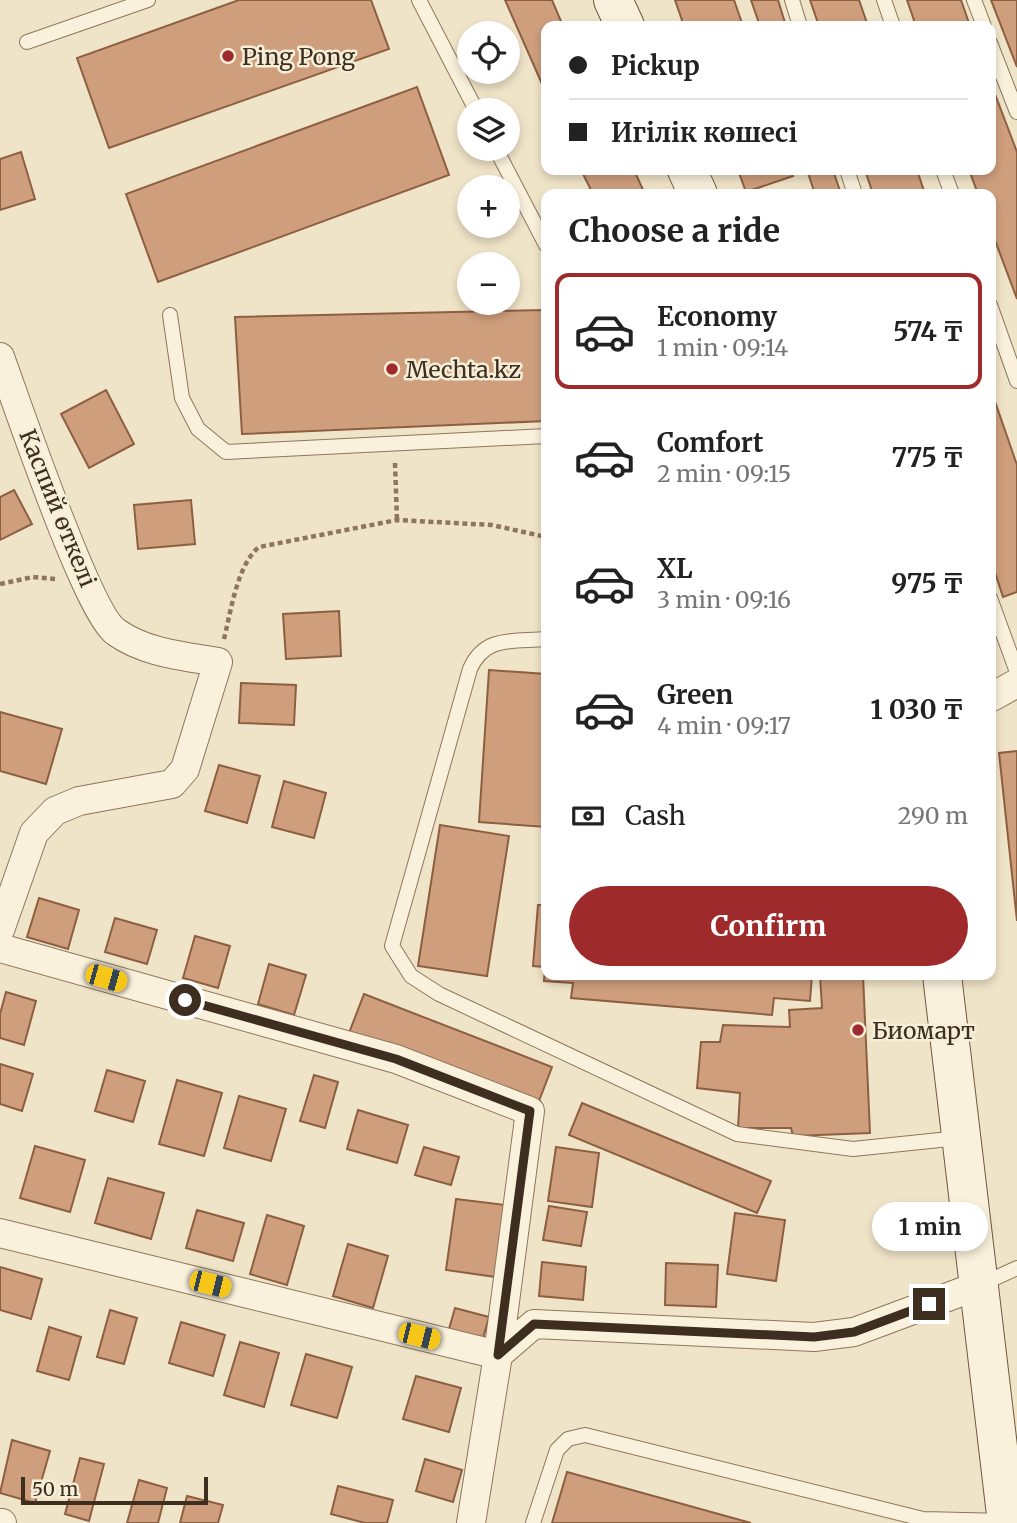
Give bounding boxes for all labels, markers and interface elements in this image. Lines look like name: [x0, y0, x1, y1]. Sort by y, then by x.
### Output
map controls: [457, 21, 520, 315]
button: locate: [457, 21, 520, 84]
place label: Ping Pong: [242, 42, 355, 71]
marker: Ping Pong: [220, 48, 236, 64]
text: Pickup: [611, 49, 700, 82]
button: layers: [457, 98, 520, 161]
text: Игілік көшесі: [611, 116, 797, 149]
button: +: [457, 175, 520, 238]
text: Choose a ride: [569, 211, 780, 251]
button: −: [457, 252, 520, 315]
icon: car: [573, 300, 636, 363]
text: Economy: [657, 300, 777, 333]
text: 574 ₸: [893, 315, 964, 348]
text: 1 min · 09:14: [657, 333, 788, 362]
place label: Mechta.kz: [406, 355, 521, 384]
marker: Mechta.kz: [384, 361, 400, 377]
street label: Каспий өткелі: [13, 425, 103, 591]
icon: car: [573, 426, 636, 489]
text: Comfort: [657, 426, 763, 459]
text: 775 ₸: [891, 441, 964, 474]
text: 2 min · 09:15: [657, 459, 791, 488]
icon: car: [573, 552, 636, 615]
text: XL: [657, 552, 693, 585]
text: 975 ₸: [891, 567, 964, 600]
text: 3 min · 09:16: [657, 585, 791, 614]
icon: car: [573, 678, 636, 741]
text: Green: [657, 678, 733, 711]
text: 1 030 ₸: [870, 693, 964, 726]
text: 4 min · 09:17: [657, 711, 791, 740]
icon: cash: [569, 797, 607, 835]
text: Cash: [625, 799, 686, 832]
text: 290 m: [898, 801, 968, 830]
button: Confirm: [569, 886, 968, 966]
car: [83, 962, 130, 994]
route start: [169, 984, 201, 1016]
place label: Биомарт: [872, 1016, 975, 1045]
marker: Биомарт: [850, 1022, 866, 1038]
callout: 1 min: [871, 1202, 987, 1252]
text: 1 min: [899, 1212, 961, 1241]
car: [188, 1269, 233, 1299]
route end: [913, 1288, 945, 1320]
car: [397, 1321, 442, 1351]
scale bar: [21, 1474, 208, 1506]
text: 50 m: [32, 1477, 78, 1501]

